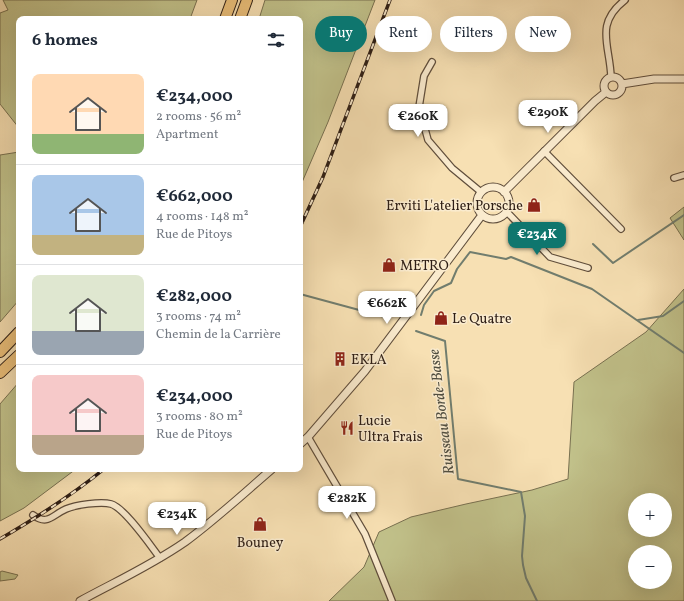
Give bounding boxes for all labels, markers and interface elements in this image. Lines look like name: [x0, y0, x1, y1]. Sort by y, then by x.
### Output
chip: Buy: [315, 16, 367, 52]
chip: Rent: [375, 16, 432, 52]
chip: Filters: [440, 16, 507, 52]
chip: New: [515, 16, 571, 52]
text: 6 homes: [32, 29, 98, 52]
icon: filters: [265, 29, 287, 51]
text: €234,000: [156, 85, 233, 108]
icon: home: [64, 90, 112, 138]
pin: €290K: [520, 100, 576, 134]
pin: €260K: [390, 104, 446, 138]
text: €290K: [528, 104, 569, 122]
text: 2 rooms · 56 m²: [156, 108, 241, 126]
text: €260K: [398, 108, 438, 126]
text: Apartment: [156, 126, 219, 144]
text: €662,000: [156, 185, 233, 208]
icon: home: [64, 191, 112, 239]
place label: Erviti L'atelier Porsche: [386, 197, 523, 216]
shop icon: Erviti L'atelier Porsche: [526, 197, 542, 213]
text: 4 rooms · 148 m²: [156, 208, 249, 226]
pin: €234K: [509, 222, 565, 256]
text: Rue de Pitoys: [156, 226, 232, 244]
text: €234K: [517, 226, 557, 244]
shop icon: METRO: [381, 257, 397, 273]
place label: METRO: [400, 257, 449, 276]
text: €282,000: [156, 285, 232, 308]
icon: home: [64, 291, 112, 339]
pin: €662K: [359, 291, 415, 325]
text: €662K: [367, 295, 407, 313]
text: 3 rooms · 74 m²: [156, 308, 241, 326]
shop icon: Le Quatre: [433, 310, 449, 326]
place label: Le Quatre: [452, 310, 512, 329]
text: Chemin de la Carrière: [156, 326, 281, 344]
water label: Ruisseau Borde-Basse: [424, 347, 461, 476]
building icon: EKLA: [332, 351, 348, 367]
place label: EKLA: [351, 351, 387, 370]
text: €234,000: [156, 385, 233, 408]
icon: home: [64, 391, 112, 439]
text: 3 rooms · 80 m²: [156, 408, 243, 426]
place label: Lucie Ultra Frais: [358, 412, 423, 447]
restaurant icon: Lucie Ultra Frais: [339, 420, 355, 436]
text: Rue de Pitoys: [156, 426, 232, 444]
pin: €282K: [319, 486, 375, 520]
text: €282K: [327, 490, 367, 508]
map controls: [628, 493, 672, 589]
button: +: [628, 493, 672, 537]
pin: €234K: [149, 502, 205, 536]
text: €234K: [157, 506, 197, 524]
shop icon: Bouney: [252, 516, 268, 532]
place label: Bouney: [237, 534, 284, 553]
button: −: [628, 545, 672, 589]

